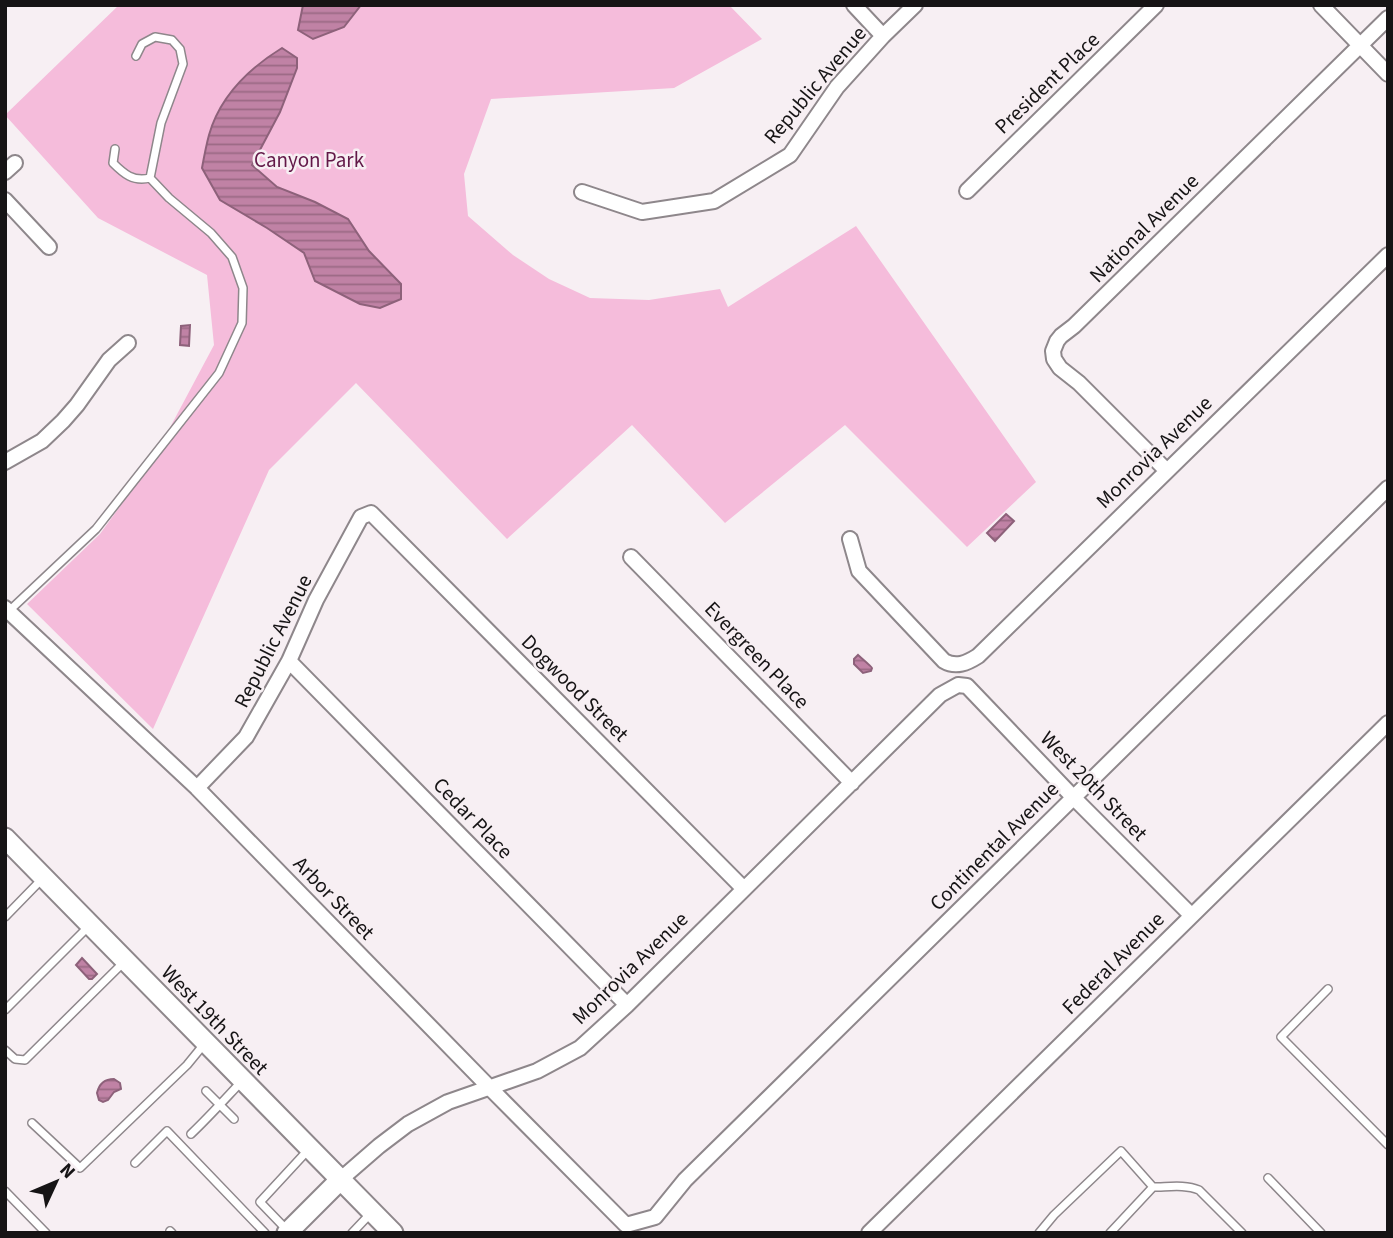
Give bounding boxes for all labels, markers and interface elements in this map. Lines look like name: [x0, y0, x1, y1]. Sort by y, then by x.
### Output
street label: Republic Avenue: [757, 19, 873, 151]
street label: President Place: [988, 25, 1106, 141]
park label: Canyon Park: [254, 145, 365, 175]
street label: National Avenue: [1083, 167, 1205, 289]
street label: Monrovia Avenue: [1089, 389, 1219, 515]
street label: Republic Avenue: [227, 569, 319, 713]
street label: Evergreen Place: [698, 594, 816, 716]
street label: Dogwood Street: [515, 628, 635, 748]
street label: West 20th Street: [1034, 724, 1154, 848]
street label: Cedar Place: [426, 770, 520, 866]
street label: Continental Avenue: [923, 775, 1065, 917]
street label: Arbor Street: [286, 850, 382, 946]
street label: Monrovia Avenue: [565, 905, 695, 1031]
street label: Federal Avenue: [1055, 905, 1171, 1021]
street label: West 19th Street: [155, 958, 275, 1082]
north arrow: [21, 1147, 91, 1217]
text: N: [53, 1157, 81, 1185]

